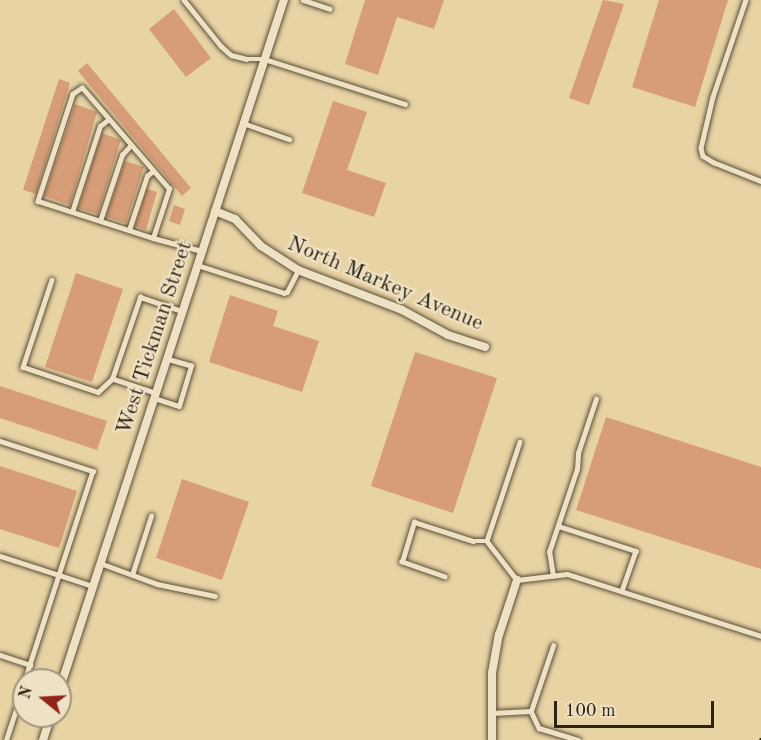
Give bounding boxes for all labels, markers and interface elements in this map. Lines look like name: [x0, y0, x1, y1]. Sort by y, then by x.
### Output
street label: North Markey Avenue: [283, 231, 487, 337]
street label: West Tickman Street: [111, 238, 199, 438]
north arrow: [12, 668, 72, 728]
text: N: [17, 685, 36, 701]
scale bar: [557, 689, 718, 727]
text: 100 m: [565, 702, 616, 720]

